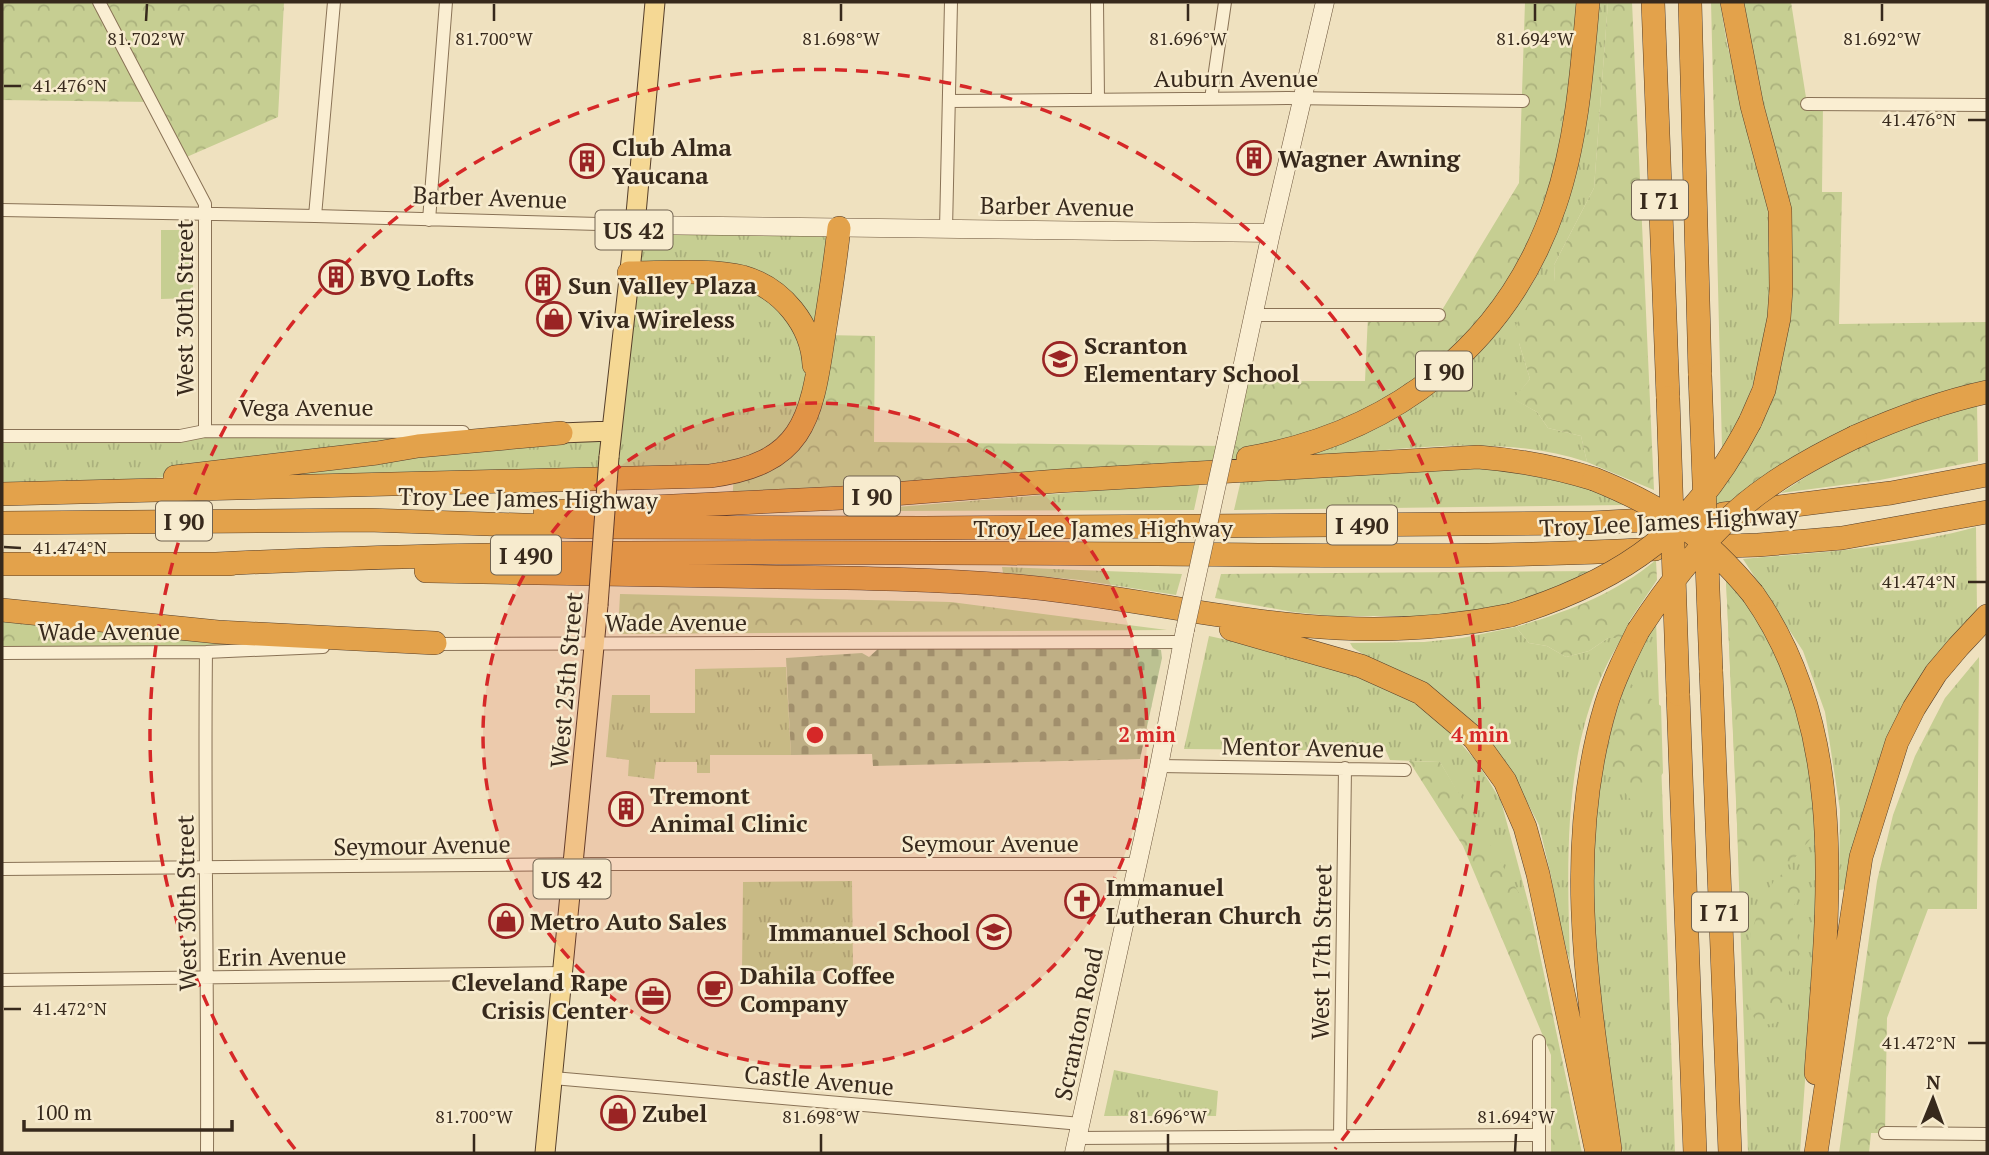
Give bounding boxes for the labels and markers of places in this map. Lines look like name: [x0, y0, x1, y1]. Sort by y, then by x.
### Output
place label: Club Alma Yaucana: [612, 131, 733, 191]
building icon: Wagner Awning: [1235, 139, 1273, 177]
building icon: Club Alma Yaucana: [568, 142, 606, 180]
place label: Wagner Awning: [1278, 142, 1461, 174]
building icon: BVQ Lofts: [317, 258, 355, 296]
place label: BVQ Lofts: [360, 261, 474, 293]
building icon: Sun Valley Plaza: [524, 266, 562, 304]
place label: Sun Valley Plaza: [568, 269, 757, 301]
shop icon: Viva Wireless: [535, 300, 573, 338]
place label: Viva Wireless: [578, 303, 735, 335]
place label: Scranton Elementary School: [1084, 329, 1299, 389]
school or university icon: Scranton Elementary School: [1041, 340, 1079, 378]
centre of rings: [803, 723, 827, 747]
place label: Tremont Animal Clinic: [650, 779, 808, 839]
building icon: Tremont Animal Clinic: [607, 790, 645, 828]
place label: Immanuel Lutheran Church: [1106, 871, 1302, 931]
church icon: Immanuel Lutheran Church: [1063, 882, 1101, 920]
shop icon: Metro Auto Sales: [487, 902, 525, 940]
place label: Metro Auto Sales: [530, 905, 727, 937]
school or university icon: Immanuel School: [975, 913, 1013, 951]
place label: Immanuel School: [769, 916, 970, 948]
place label: Dahila Coffee Company: [740, 959, 895, 1019]
place label: Cleveland Rape Crisis Center: [451, 966, 629, 1026]
cafe icon: Dahila Coffee Company: [696, 970, 734, 1008]
office icon: Cleveland Rape Crisis Center: [634, 977, 672, 1015]
shop icon: Zubel: [599, 1094, 637, 1132]
place label: Zubel: [642, 1097, 707, 1129]

